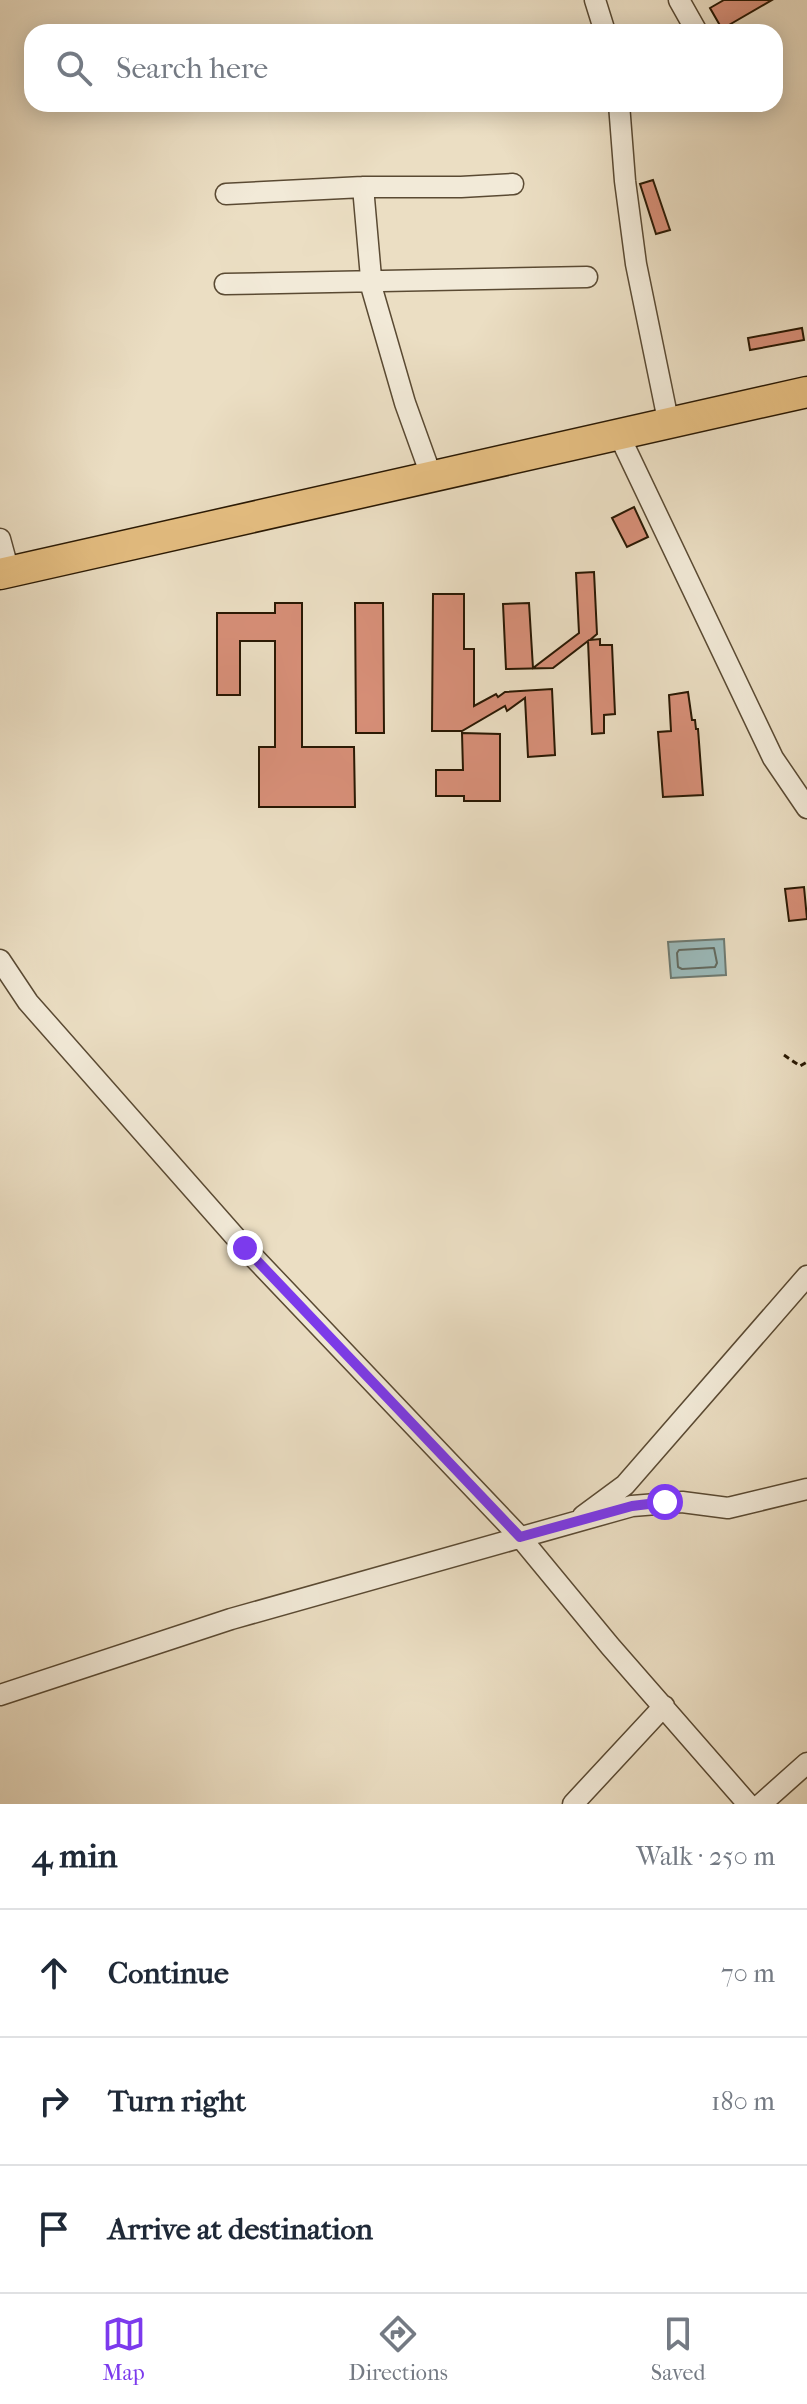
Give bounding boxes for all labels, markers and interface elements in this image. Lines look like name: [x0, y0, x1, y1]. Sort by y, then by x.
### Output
search box: [24, 24, 783, 112]
icon: search: [52, 46, 96, 90]
text: Search here: [116, 51, 268, 86]
route end: [227, 1230, 263, 1266]
route start: [647, 1484, 683, 1520]
text: 4 min: [32, 1836, 117, 1876]
text: Walk · 250 m: [636, 1841, 775, 1872]
icon: ahead: [32, 1951, 76, 1995]
text: Continue: [108, 1956, 229, 1991]
text: 70 m: [721, 1958, 775, 1989]
icon: right: [32, 2079, 76, 2123]
text: Turn right: [108, 2084, 246, 2119]
text: 180 m: [711, 2086, 775, 2117]
icon: arrive: [32, 2207, 76, 2251]
text: Arrive at destination: [108, 2212, 373, 2247]
tab: Map: [102, 2312, 146, 2386]
tab: Directions: [349, 2312, 448, 2386]
tab: Saved: [651, 2312, 705, 2386]

